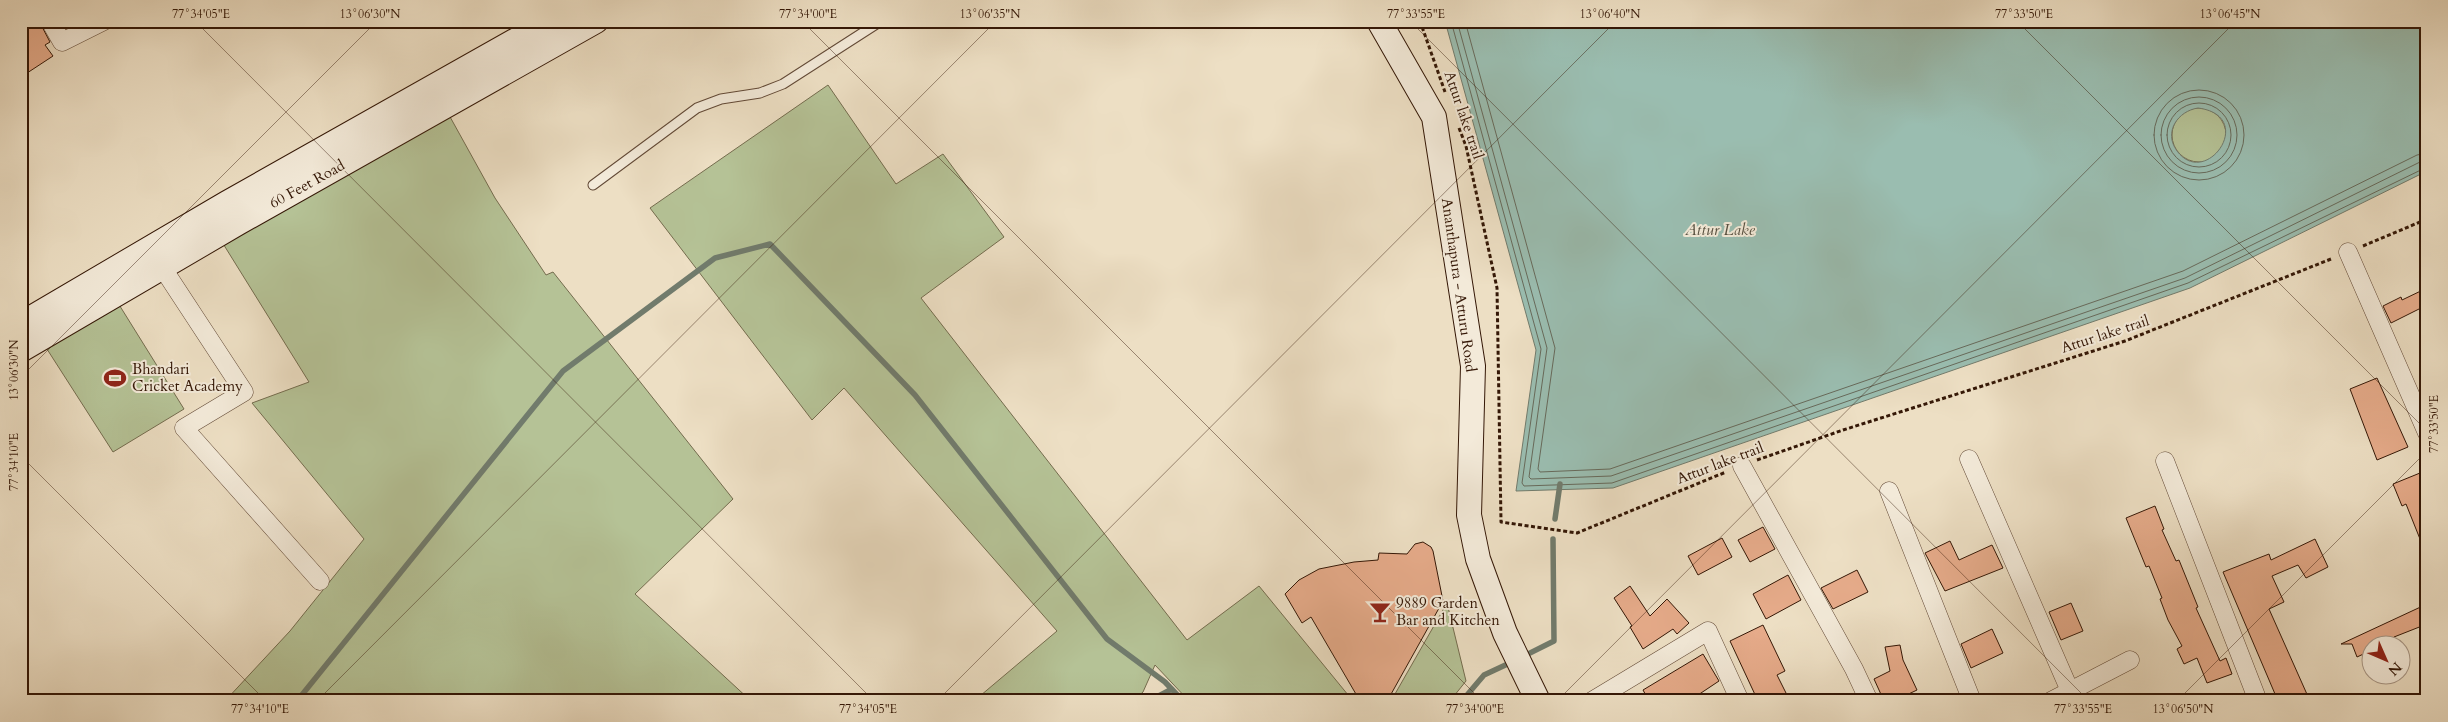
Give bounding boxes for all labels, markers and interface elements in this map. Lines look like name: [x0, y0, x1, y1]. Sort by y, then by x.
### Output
text: 77°34'05"E: [172, 6, 230, 22]
text: 13°06'30"N: [340, 6, 401, 22]
text: 77°34'00"E: [779, 6, 837, 22]
text: 13°06'35"N: [960, 6, 1021, 22]
text: 77°33'55"E: [1387, 6, 1445, 22]
text: 13°06'40"N: [1580, 6, 1641, 22]
text: 77°33'50"E: [1995, 6, 2053, 22]
text: 13°06'45"N: [2200, 6, 2261, 22]
street label: Attur lake trail: [1440, 68, 1488, 162]
street label: 60 Feet Road: [266, 155, 348, 213]
street label: Ananthapura - Atturu Road: [1437, 197, 1481, 373]
water label: Attur Lake: [1684, 219, 1756, 241]
street label: Attur lake trail: [2058, 310, 2152, 358]
text: 13°06'30"N: [6, 339, 22, 400]
place label: Bhandari Cricket Academy: [132, 359, 243, 396]
sports icon: Bhandari Cricket Academy: [102, 365, 128, 391]
text: 77°33'50"E: [2426, 395, 2442, 453]
text: 77°34'10"E: [6, 433, 22, 491]
street label: Attur lake trail: [1674, 437, 1767, 489]
place label: 9889 Garden Bar and Kitchen: [1396, 593, 1500, 630]
bar icon: 9889 Garden Bar and Kitchen: [1367, 599, 1393, 625]
north arrow: [2360, 634, 2410, 684]
text: N: [2384, 658, 2406, 680]
text: 77°34'10"E: [231, 701, 289, 717]
text: 77°34'05"E: [839, 701, 897, 717]
text: 77°34'00"E: [1446, 701, 1504, 717]
text: 77°33'55"E: [2054, 701, 2112, 717]
text: 13°06'50"N: [2153, 701, 2214, 717]

